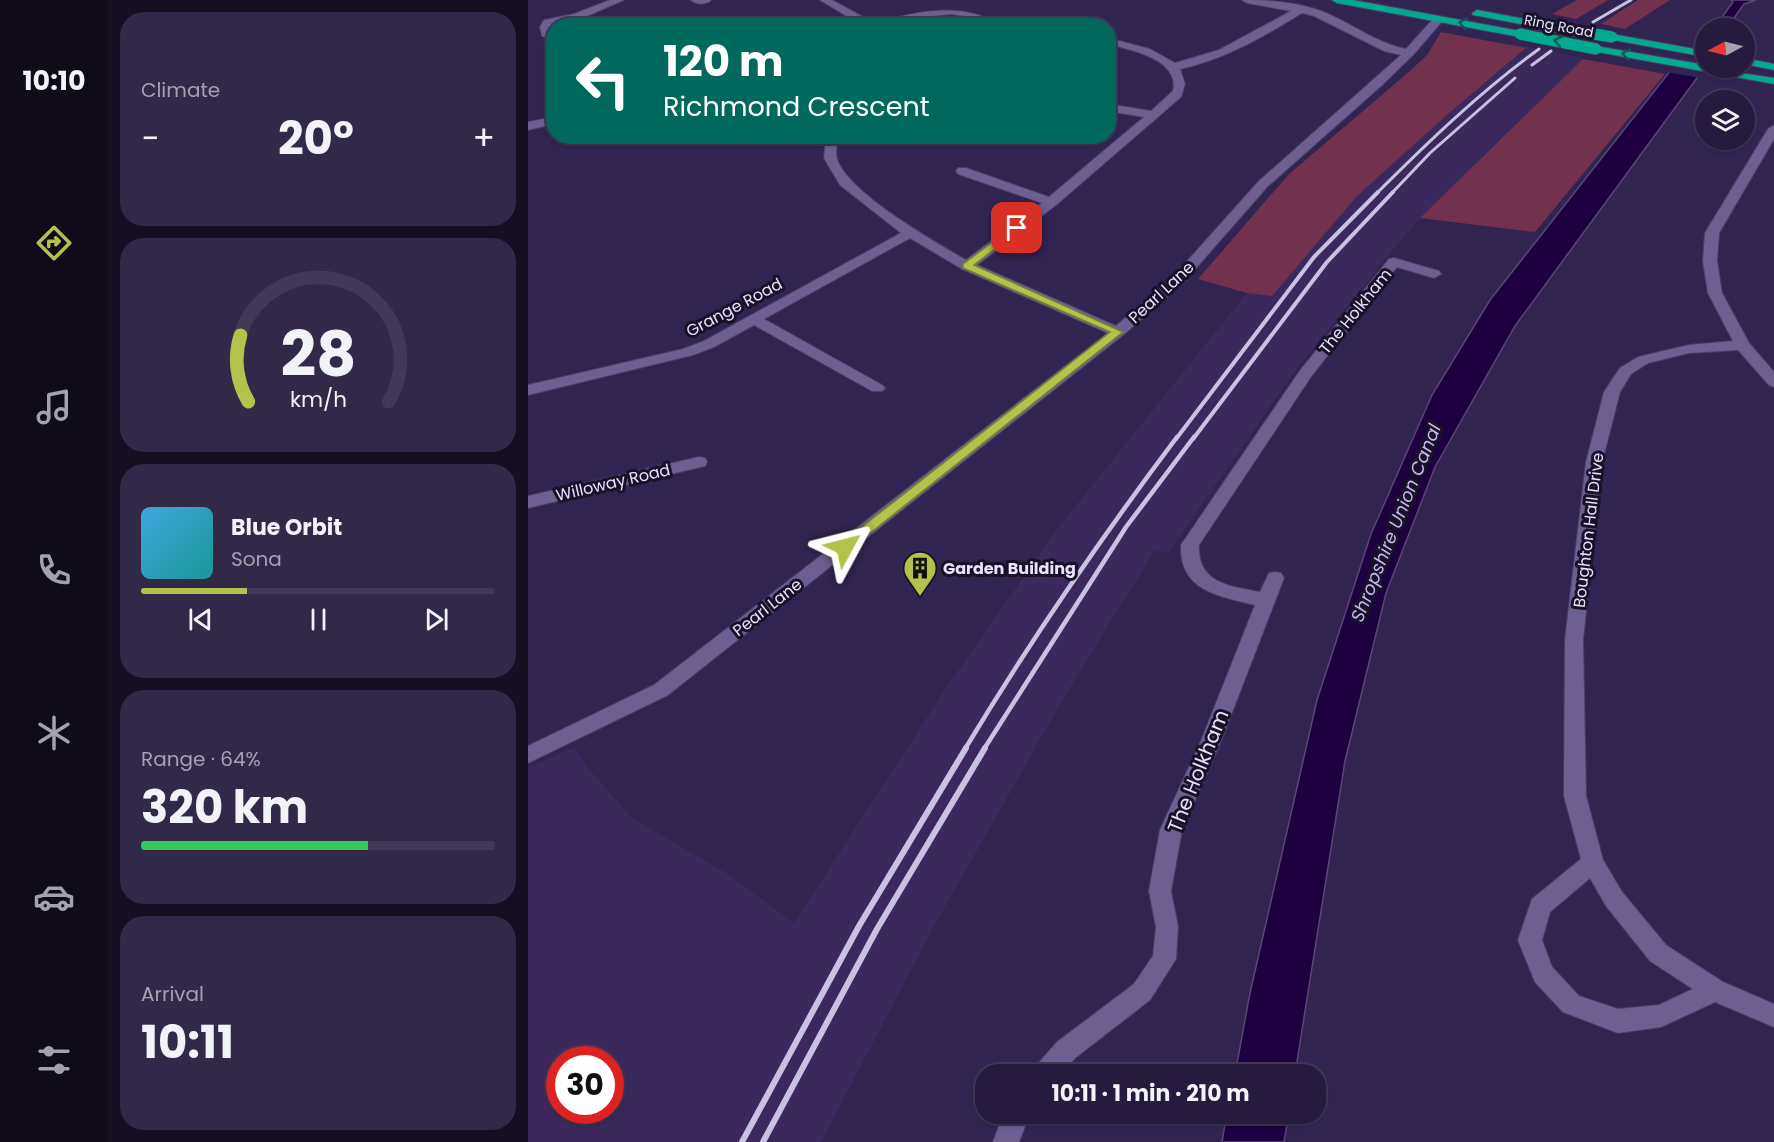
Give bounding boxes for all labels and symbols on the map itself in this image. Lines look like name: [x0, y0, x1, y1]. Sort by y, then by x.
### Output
street label: Ring Road: [1522, 9, 1596, 43]
one-way arrow: [1458, 17, 1468, 30]
north arrow: [1695, 18, 1755, 78]
one-way arrow: [1554, 35, 1564, 48]
one-way arrow: [1621, 48, 1631, 61]
pin: [991, 202, 1042, 253]
street label: Pearl Lane: [1123, 256, 1199, 329]
street label: The Holkham: [1314, 264, 1397, 359]
street label: Grange Road: [682, 272, 786, 342]
water label: Shropshire Union Canal: [1344, 419, 1447, 626]
street label: Boughton Hall Drive: [1568, 451, 1609, 609]
street label: Willoway Road: [554, 458, 672, 507]
position arrow: [813, 515, 877, 579]
building icon: Garden Building: [902, 550, 938, 597]
place label: Garden Building: [943, 557, 1076, 580]
street label: Pearl Lane: [728, 573, 807, 642]
street label: The Holkham: [1161, 705, 1235, 837]
speed limit sign: 30: [546, 1046, 624, 1124]

